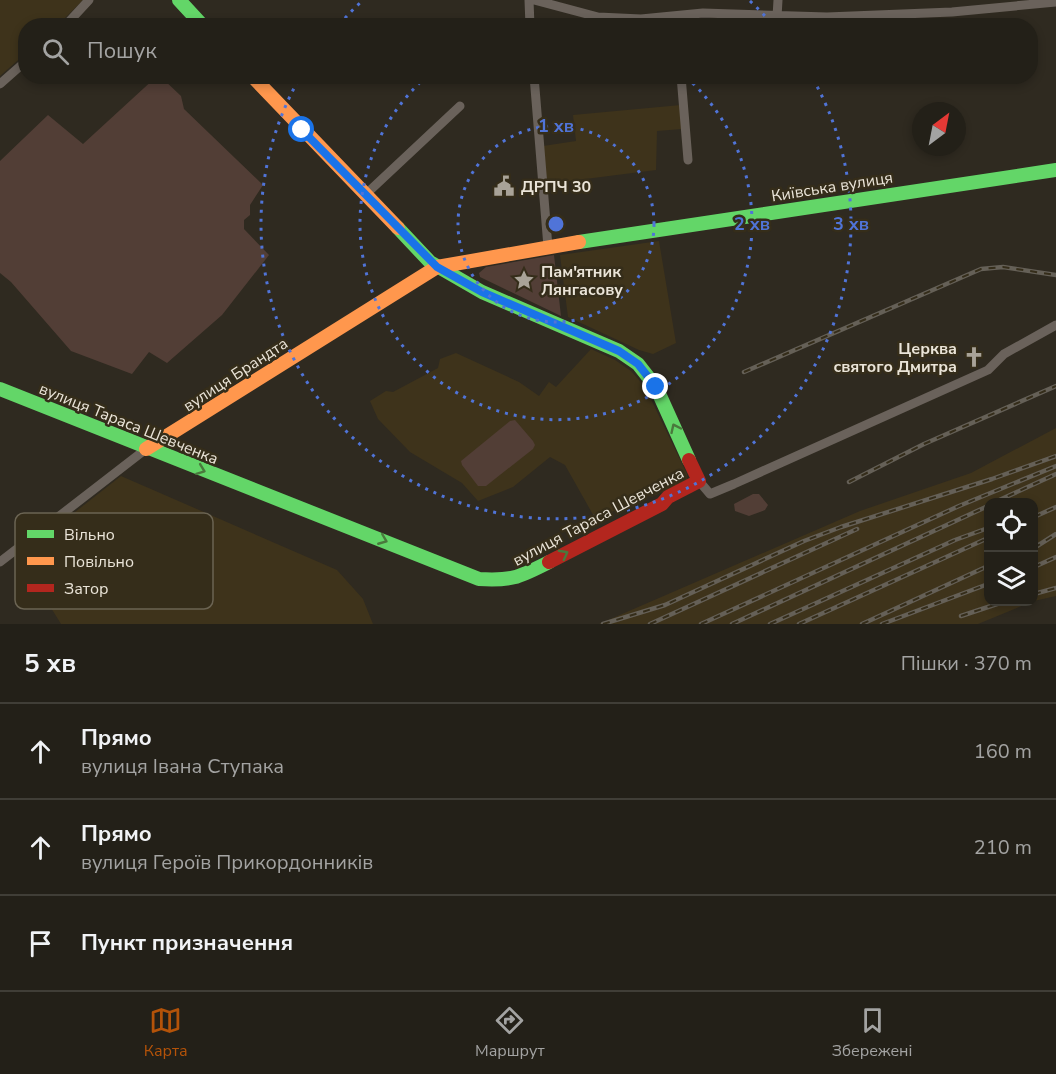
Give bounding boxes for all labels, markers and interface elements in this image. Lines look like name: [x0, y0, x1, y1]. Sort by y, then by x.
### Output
search box: [18, 18, 1038, 84]
icon: search: [39, 35, 72, 68]
text: Пошук: [87, 36, 157, 66]
north arrow: [912, 102, 966, 156]
text: 1 хв: [538, 114, 574, 138]
route start: [288, 116, 314, 142]
street label: Київська вулиця: [770, 167, 895, 207]
public building icon: ДРПЧ 30: [492, 174, 516, 198]
place label: ДРПЧ 30: [521, 176, 591, 198]
text: 2 хв: [734, 212, 770, 236]
text: 3 хв: [833, 212, 869, 236]
centre of rings: [546, 214, 566, 234]
place label: Пам'ятник Лянгасову: [541, 261, 623, 301]
place icon: Пам'ятник Лянгасову: [512, 268, 536, 292]
street label: вулиця Брандта: [179, 333, 292, 417]
place label: Церква святого Дмитра: [833, 338, 957, 378]
church icon: Церква святого Дмитра: [962, 345, 986, 369]
route end: [642, 373, 668, 399]
street label: вулиця Тараса Шевченка: [36, 378, 221, 470]
one-way arrow: [670, 424, 682, 435]
street label: вулиця Тараса Шевченка: [509, 462, 688, 571]
one-way arrow: [195, 463, 206, 475]
map controls: [984, 498, 1038, 606]
button: locate: [984, 498, 1038, 552]
legend: [15, 513, 213, 609]
text: Вільно: [64, 524, 115, 546]
one-way arrow: [377, 533, 388, 545]
one-way arrow: [558, 550, 569, 561]
text: Повільно: [64, 551, 134, 573]
button: layers: [984, 552, 1038, 606]
text: Затор: [64, 578, 108, 600]
text: 5 хв: [24, 646, 76, 681]
text: Пішки · 370 m: [901, 650, 1032, 677]
text: Прямо: [81, 723, 152, 753]
icon: ahead: [24, 735, 57, 768]
text: 160 m: [974, 738, 1032, 765]
text: вулиця Івана Ступака: [81, 753, 284, 780]
text: Прямо: [81, 819, 152, 849]
icon: ahead: [24, 831, 57, 864]
text: 210 m: [974, 834, 1032, 861]
text: вулиця Героїв Прикордонників: [81, 849, 373, 876]
icon: arrive: [24, 927, 57, 960]
text: Пункт призначення: [81, 928, 293, 958]
tab: Карта: [144, 1004, 188, 1062]
tab: Маршрут: [475, 1004, 545, 1062]
tab: Збережені: [832, 1004, 912, 1062]

